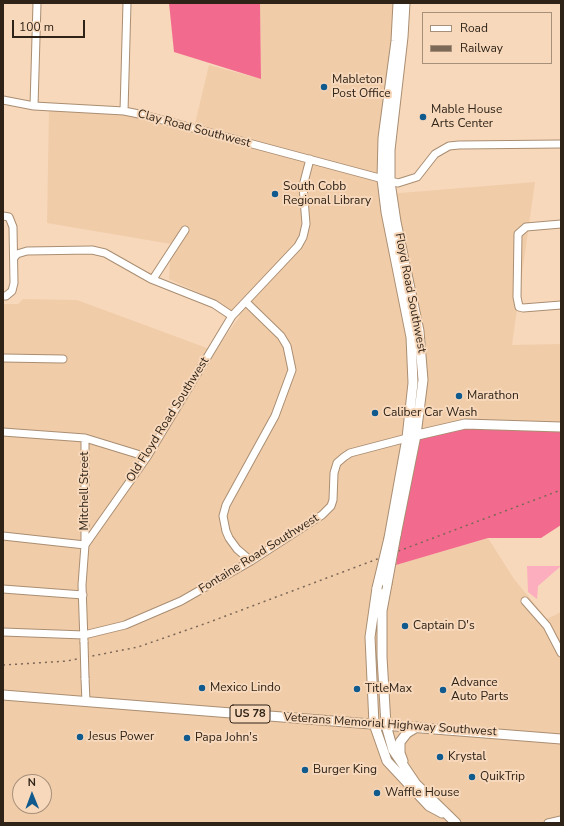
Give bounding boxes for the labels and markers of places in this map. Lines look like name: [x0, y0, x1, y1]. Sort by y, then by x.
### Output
place label: Mableton Post Office: [332, 73, 391, 101]
marker: Mableton Post Office: [319, 82, 329, 92]
place label: Mable House Arts Center: [431, 103, 502, 131]
marker: Mable House Arts Center: [418, 112, 428, 122]
place label: South Cobb Regional Library: [283, 180, 371, 208]
marker: South Cobb Regional Library: [270, 189, 280, 199]
place label: Marathon: [467, 389, 519, 403]
marker: Marathon: [454, 391, 464, 401]
place label: Caliber Car Wash: [383, 406, 477, 420]
marker: Caliber Car Wash: [370, 408, 380, 418]
place label: Captain D's: [413, 619, 475, 633]
marker: Captain D's: [400, 621, 410, 631]
place label: Advance Auto Parts: [451, 676, 509, 704]
place label: Mexico Lindo: [210, 681, 281, 695]
place label: TitleMax: [365, 682, 412, 696]
marker: Mexico Lindo: [197, 683, 207, 693]
marker: TitleMax: [352, 684, 362, 694]
marker: Advance Auto Parts: [438, 685, 448, 695]
place label: Jesus Power: [88, 730, 154, 744]
place label: Papa John's: [195, 731, 258, 745]
marker: Jesus Power: [75, 732, 85, 742]
marker: Papa John's: [182, 733, 192, 743]
place label: Krystal: [448, 750, 486, 764]
marker: Krystal: [435, 752, 445, 762]
place label: Burger King: [313, 763, 377, 777]
marker: Burger King: [300, 765, 310, 775]
place label: QuikTrip: [480, 770, 525, 784]
marker: QuikTrip: [467, 772, 477, 782]
place label: Waffle House: [385, 786, 459, 800]
marker: Waffle House: [372, 788, 382, 798]

